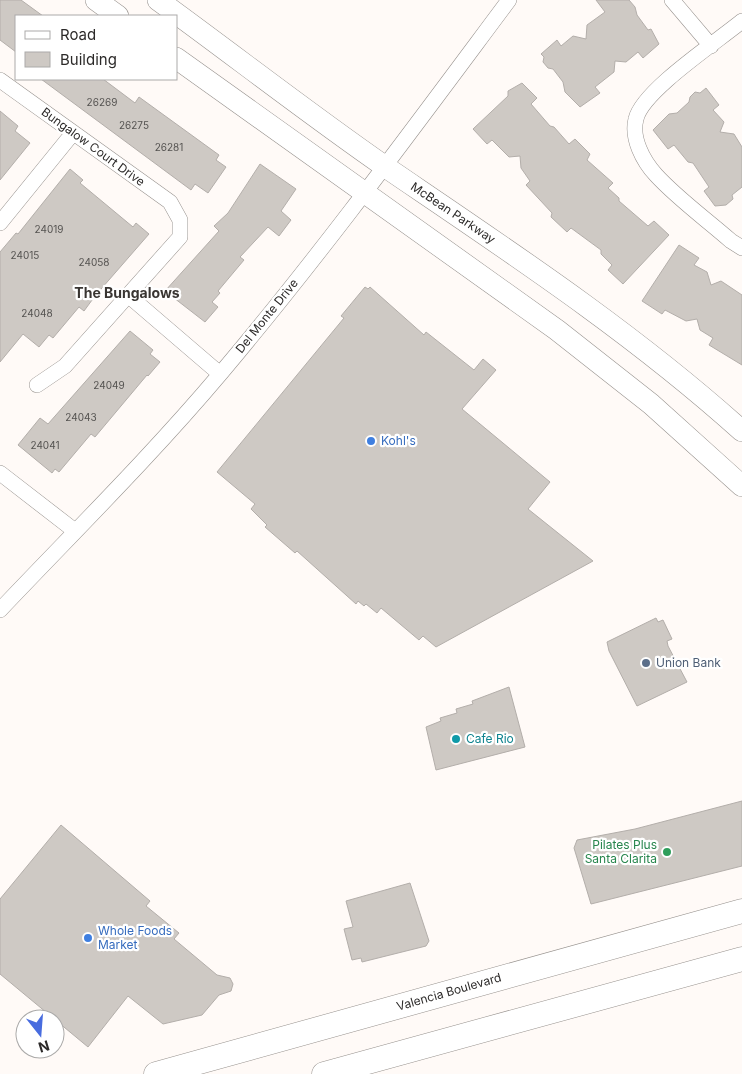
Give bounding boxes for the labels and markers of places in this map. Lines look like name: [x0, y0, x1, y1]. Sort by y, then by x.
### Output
place label: Kohl's: [381, 433, 416, 448]
marker: Kohl's: [365, 435, 377, 447]
place label: Union Bank: [656, 655, 721, 670]
marker: Union Bank: [640, 657, 652, 669]
place label: Cafe Rio: [466, 731, 514, 746]
marker: Cafe Rio: [450, 733, 462, 745]
place label: Pilates Plus Santa Clarita: [585, 837, 657, 866]
marker: Pilates Plus Santa Clarita: [661, 846, 673, 858]
place label: Whole Foods Market: [98, 923, 172, 952]
marker: Whole Foods Market: [82, 932, 94, 944]

